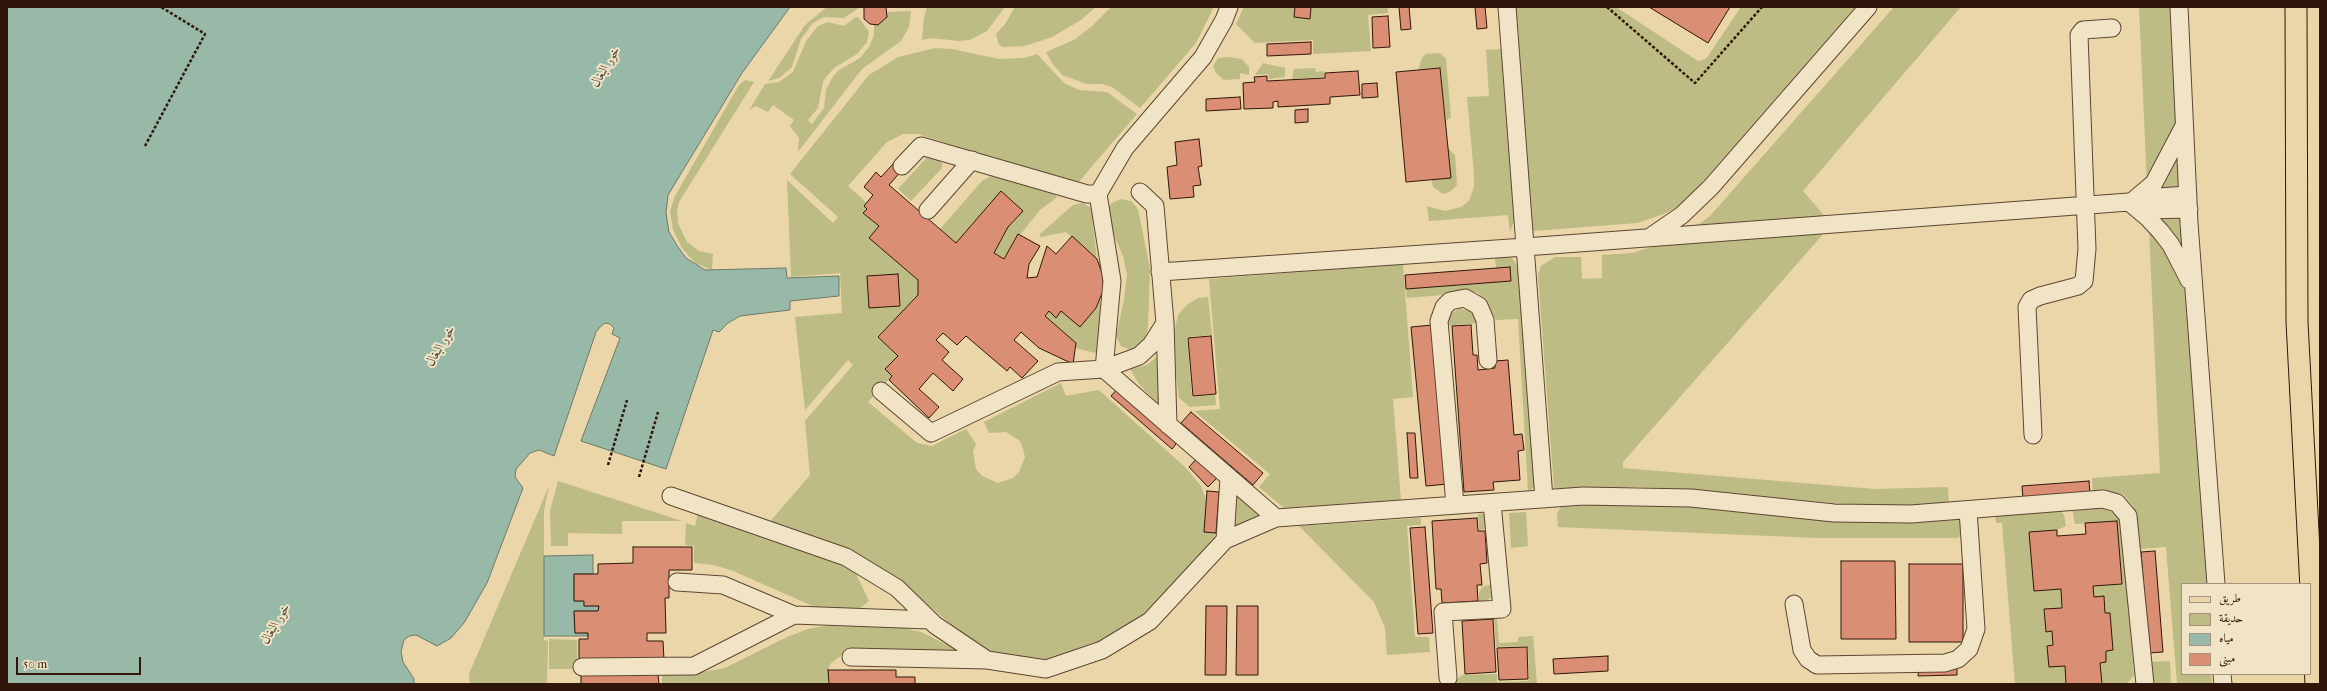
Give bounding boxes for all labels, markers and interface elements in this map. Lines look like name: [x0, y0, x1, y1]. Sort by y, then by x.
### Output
water label: خور البغال: [588, 44, 624, 90]
water label: خور البغال: [423, 323, 459, 369]
legend: [2181, 583, 2311, 675]
text: طريق: [2219, 591, 2241, 605]
water label: خور البغال: [258, 601, 294, 647]
text: حديقة: [2219, 611, 2243, 625]
text: مياه: [2219, 631, 2234, 645]
scale bar: [18, 649, 143, 675]
text: مبنى: [2219, 651, 2235, 665]
text: 50 m: [23, 657, 47, 671]

